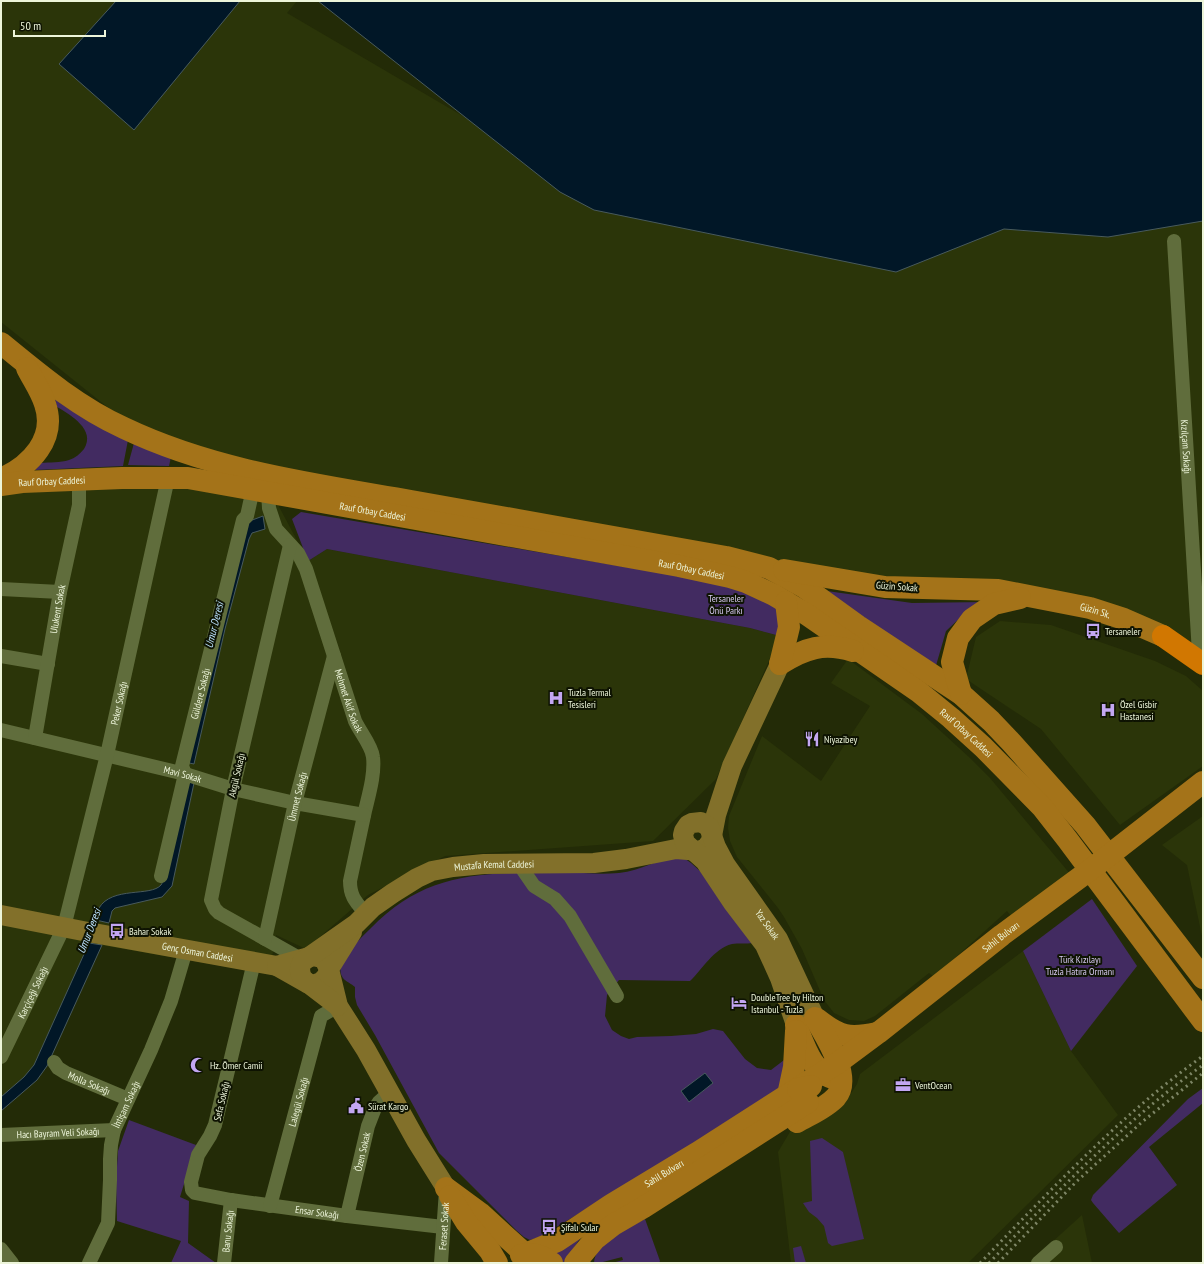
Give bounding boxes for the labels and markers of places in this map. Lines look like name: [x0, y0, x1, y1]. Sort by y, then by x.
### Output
bus stop icon: Tersaneler: [1084, 622, 1102, 640]
place label: Tersaneler: [1105, 625, 1141, 638]
place label: Tuzla Termal Tesisleri: [568, 686, 612, 711]
hospital icon: Tuzla Termal Tesisleri: [547, 689, 565, 707]
place label: Özel Gisbir Hastanesi: [1120, 698, 1157, 723]
hospital icon: Özel Gisbir Hastanesi: [1099, 701, 1117, 719]
restaurant icon: Niyazibey: [803, 730, 821, 748]
place label: Niyazibey: [824, 733, 857, 746]
bus stop icon: Bahar Sokak: [108, 922, 126, 940]
place label: Bahar Sokak: [129, 925, 171, 938]
place label: DoubleTree by Hilton Istanbul - Tuzla: [751, 991, 823, 1016]
hotel icon: DoubleTree by Hilton Istanbul - Tuzla: [730, 994, 748, 1012]
mosque icon: Hz. Ömer Camii: [189, 1056, 207, 1074]
place label: Hz. Ömer Camii: [210, 1059, 263, 1072]
office icon: VentOcean: [894, 1076, 912, 1094]
place label: VentOcean: [914, 1079, 952, 1092]
public building icon: Sürat Kargo: [347, 1097, 365, 1115]
place label: Sürat Kargo: [368, 1100, 408, 1113]
bus stop icon: Şifalı Sular: [540, 1218, 558, 1236]
place label: Şifalı Sular: [561, 1221, 599, 1234]

